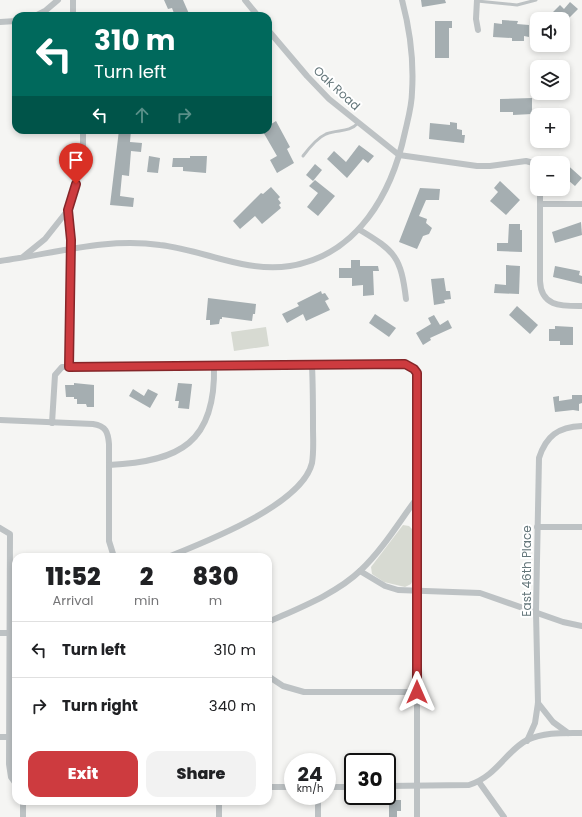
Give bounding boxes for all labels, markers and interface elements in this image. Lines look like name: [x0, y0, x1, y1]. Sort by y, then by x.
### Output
map controls: [530, 12, 570, 196]
button: sound: [530, 12, 570, 52]
text: 310 m: [94, 21, 175, 60]
icon: left: [28, 28, 80, 80]
text: Turn left: [94, 59, 166, 84]
button: layers: [530, 60, 570, 100]
street label: Oak Road: [310, 62, 364, 114]
icon: left: [89, 104, 111, 126]
icon: ahead: [131, 104, 153, 126]
icon: right: [173, 104, 195, 126]
button: +: [530, 108, 570, 148]
pin: [59, 143, 93, 184]
icon: arrive: [65, 149, 87, 171]
button: −: [530, 156, 570, 196]
street label: East 46th Place: [518, 525, 535, 617]
text: 11:52: [45, 560, 101, 593]
text: 2: [140, 560, 153, 593]
text: 830: [192, 560, 239, 593]
text: Arrival: [53, 591, 94, 610]
text: min: [134, 591, 159, 610]
text: m: [209, 591, 222, 610]
icon: left: [28, 639, 50, 661]
text: Turn left: [62, 639, 126, 660]
text: 310 m: [213, 639, 256, 660]
position arrow: [396, 671, 438, 713]
icon: right: [28, 695, 50, 717]
text: Turn right: [62, 695, 138, 716]
text: 340 m: [209, 695, 256, 716]
button: Exit: [28, 751, 138, 797]
button: Share: [146, 751, 256, 797]
speed limit sign: 30: [344, 753, 396, 805]
text: 24: [298, 760, 322, 788]
text: km/h: [297, 781, 323, 796]

